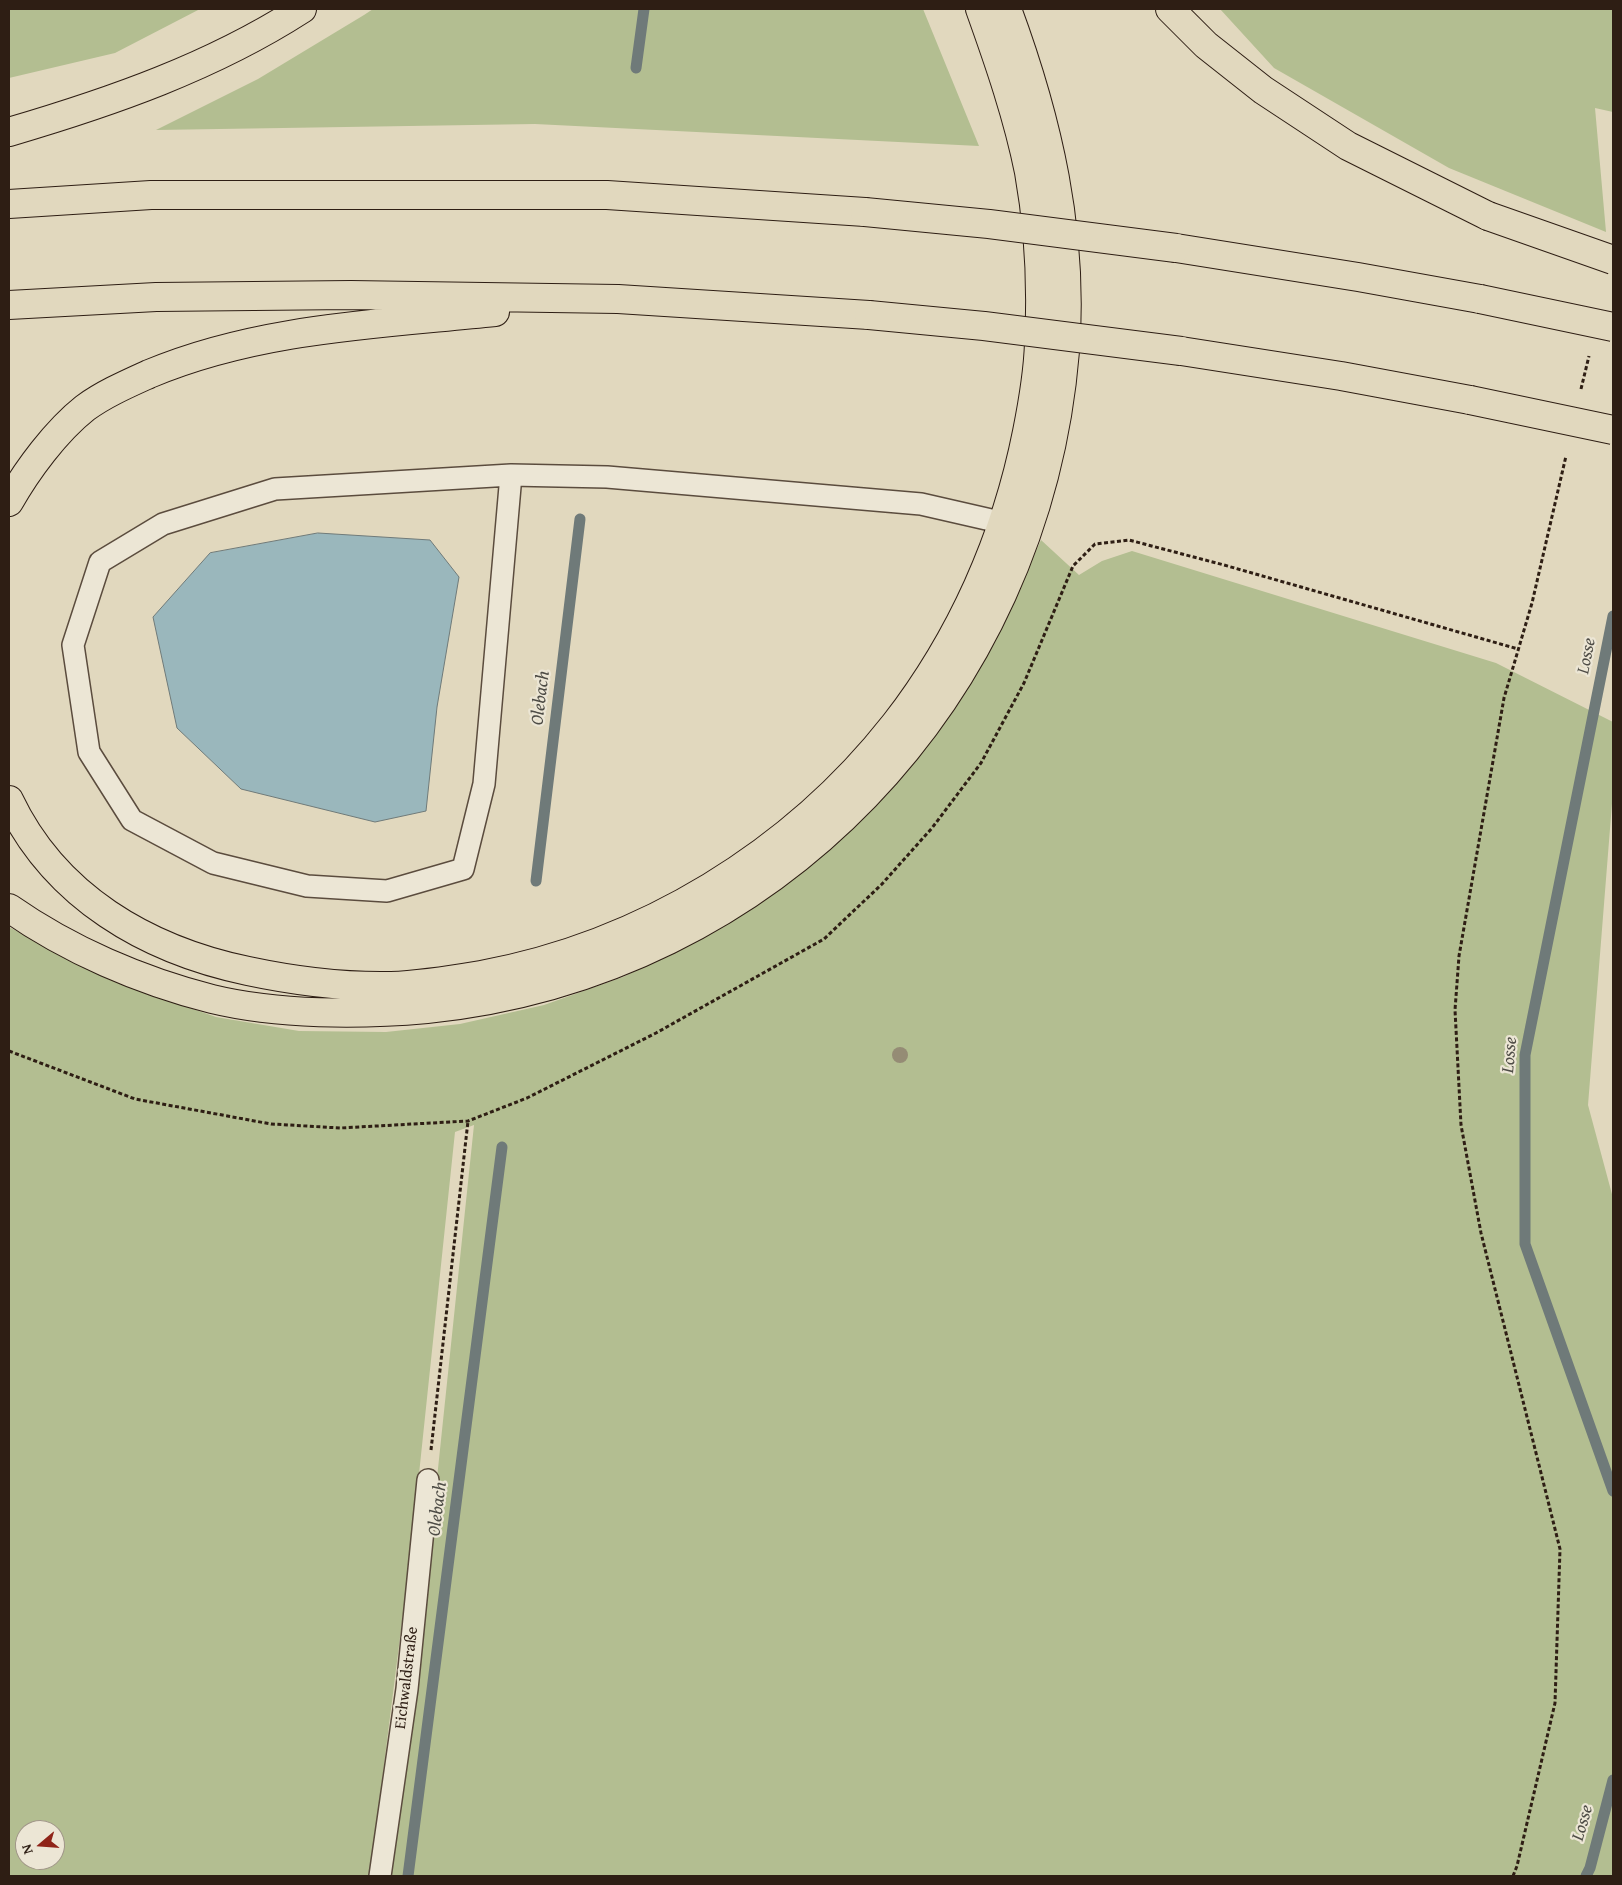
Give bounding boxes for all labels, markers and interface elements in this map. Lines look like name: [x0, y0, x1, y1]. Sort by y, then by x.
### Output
water label: Losse: [1573, 636, 1601, 676]
water label: Olebach: [527, 670, 555, 726]
water label: Losse: [1498, 1036, 1522, 1074]
water label: Olebach: [424, 1481, 452, 1537]
street label: Eichwaldstraße: [391, 1626, 423, 1730]
water label: Losse: [1568, 1803, 1598, 1843]
north arrow: [15, 1820, 65, 1870]
text: N: [16, 1842, 38, 1857]

